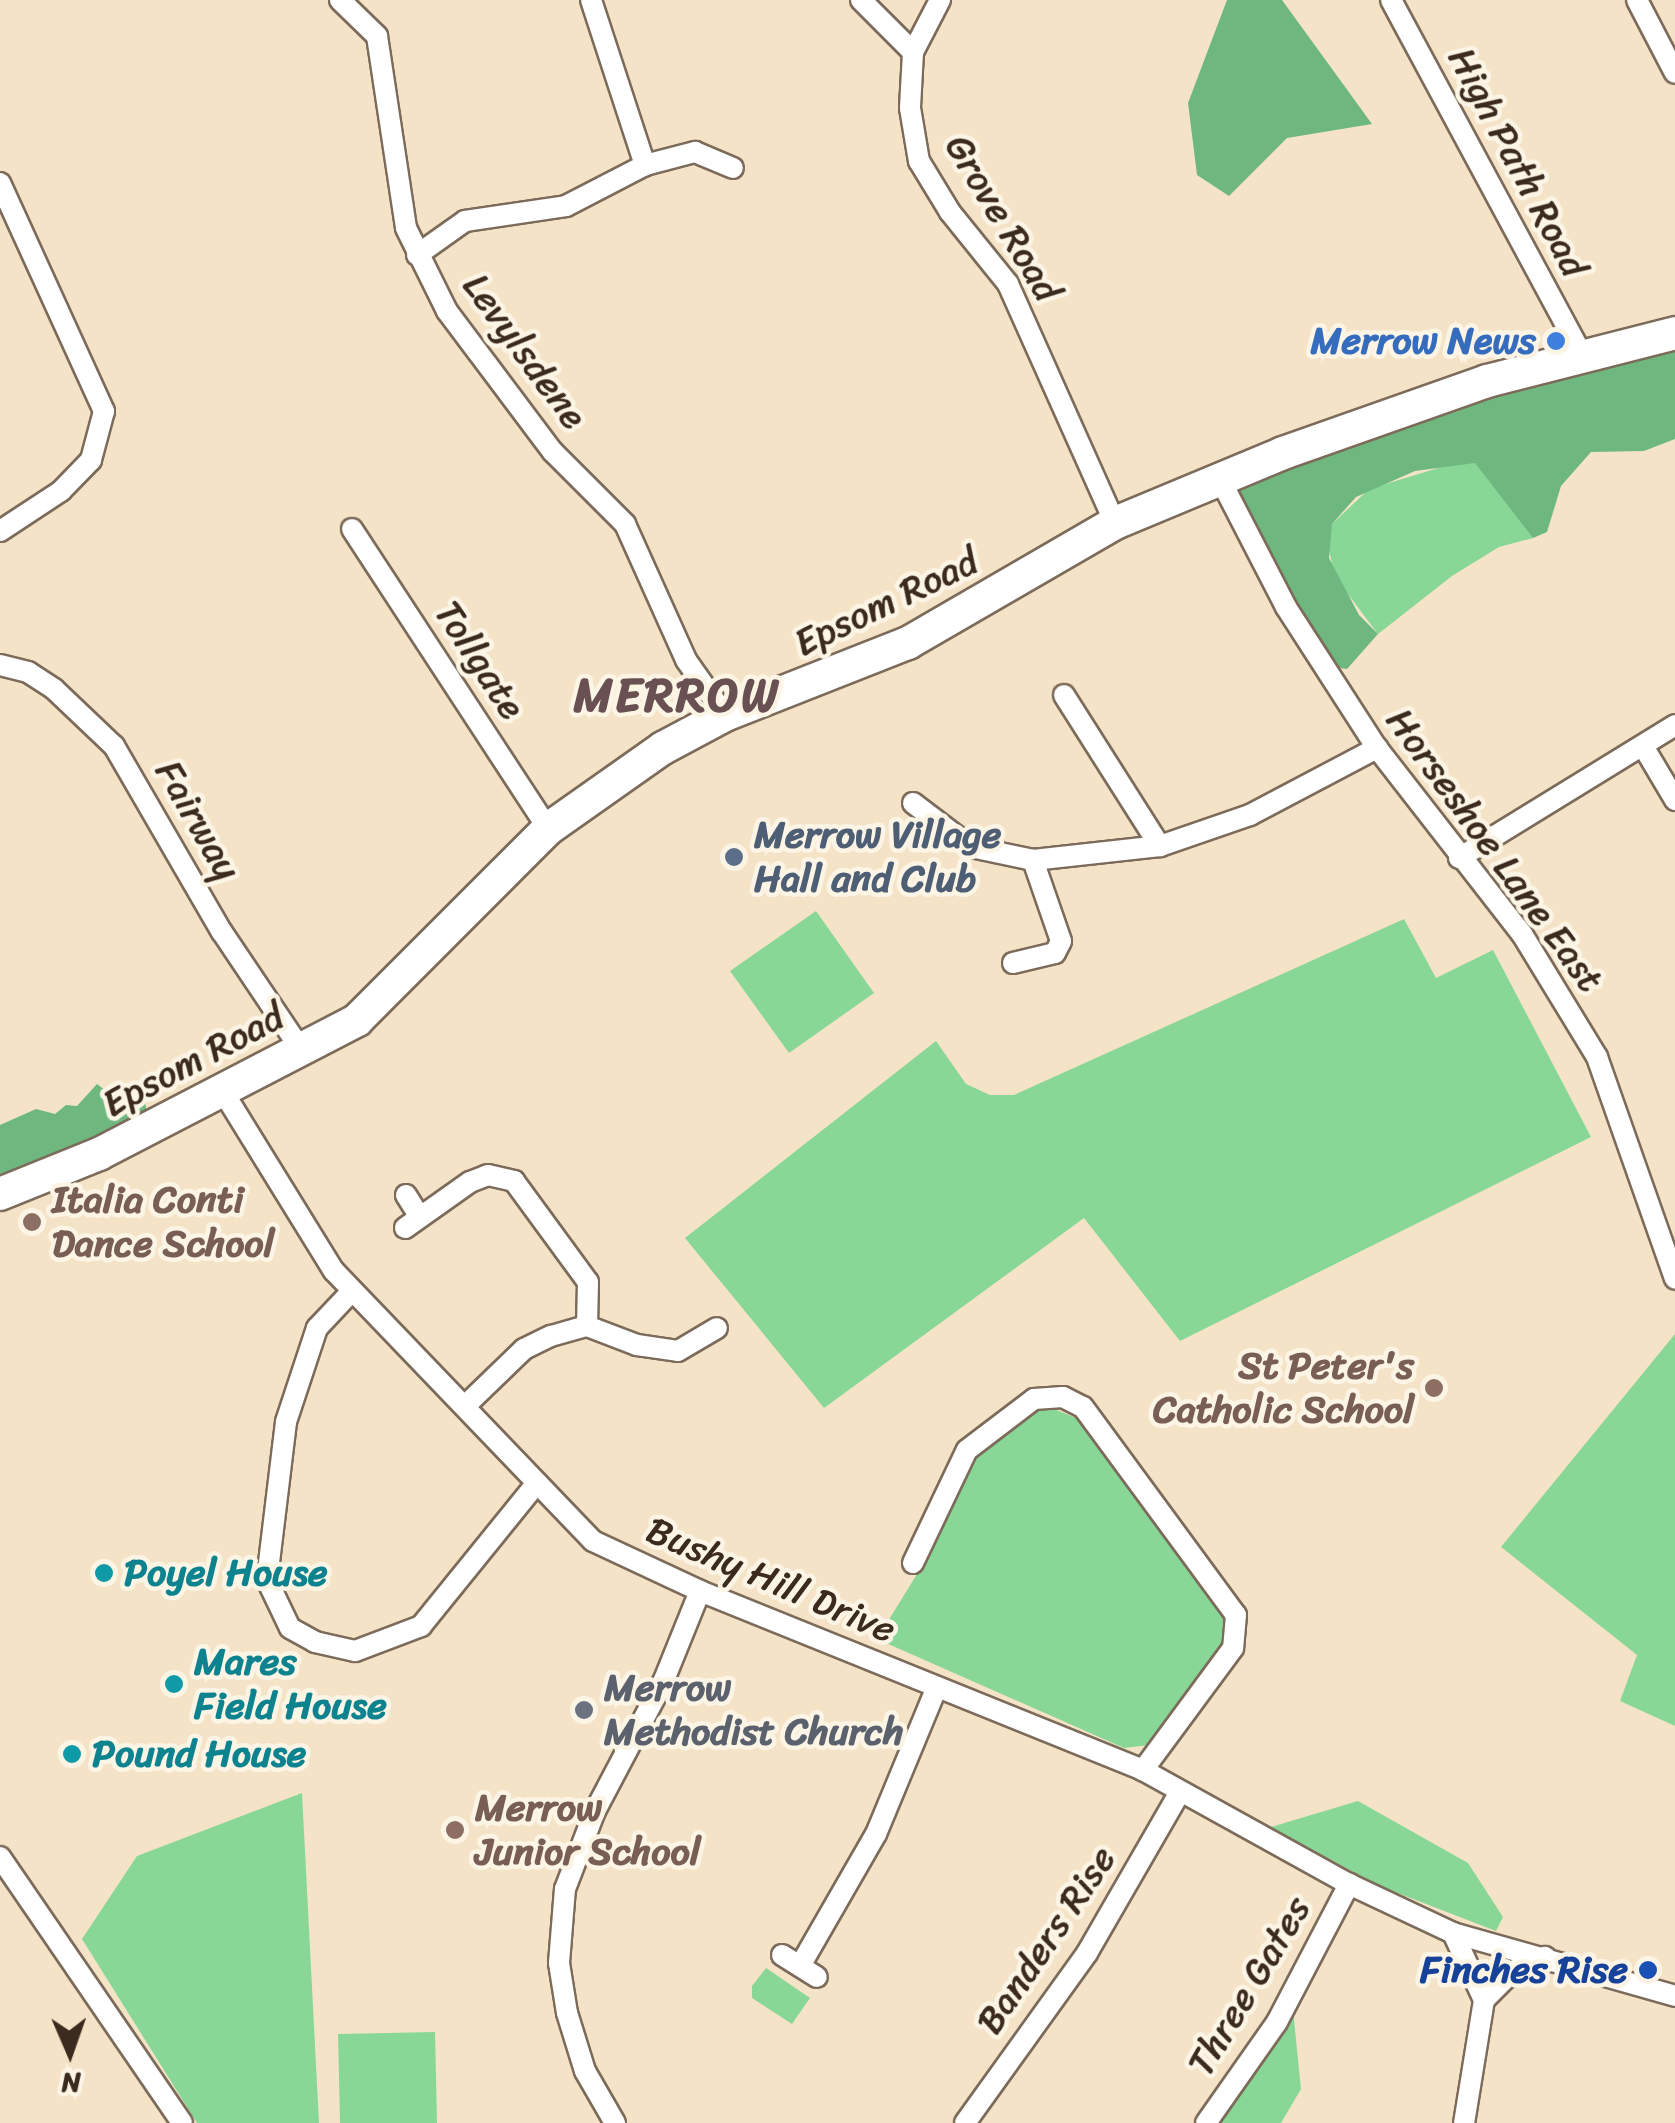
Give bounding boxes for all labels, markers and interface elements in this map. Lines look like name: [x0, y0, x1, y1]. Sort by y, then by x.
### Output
street label: High Path Road: [1438, 38, 1598, 286]
street label: Grove Road: [935, 126, 1071, 310]
street label: Levylsdene: [453, 264, 597, 438]
place label: Merrow News: [1309, 318, 1536, 364]
marker: Merrow News: [1545, 330, 1567, 352]
street label: Epsom Road: [787, 538, 985, 666]
street label: Tollgate: [425, 592, 535, 728]
district label: MERROW: [574, 666, 780, 724]
street label: Horseshoe Lane East: [1376, 698, 1614, 1002]
street label: Fairway: [146, 752, 250, 888]
place label: Merrow Village Hall and Club: [754, 812, 1002, 902]
marker: Merrow Village Hall and Club: [723, 846, 745, 868]
street label: Epsom Road: [95, 993, 291, 1127]
place label: Italia Conti Dance School: [52, 1177, 275, 1266]
marker: Italia Conti Dance School: [21, 1211, 43, 1233]
place label: St Peter's Catholic School: [1153, 1343, 1414, 1432]
marker: St Peter's Catholic School: [1423, 1377, 1445, 1399]
street label: Bushy Hill Drive: [640, 1507, 902, 1653]
place label: Poyel House: [124, 1550, 329, 1596]
marker: Poyel House: [93, 1562, 115, 1584]
place label: Mares Field House: [194, 1639, 388, 1728]
place label: Merrow Methodist Church: [604, 1665, 903, 1755]
marker: Mares Field House: [163, 1673, 185, 1695]
marker: Merrow Methodist Church: [573, 1699, 595, 1721]
place label: Pound House: [92, 1731, 307, 1777]
marker: Pound House: [61, 1743, 83, 1765]
place label: Merrow Junior School: [475, 1785, 701, 1875]
marker: Merrow Junior School: [444, 1819, 466, 1841]
street label: Banders Rise: [967, 1837, 1125, 2043]
street label: Three Gates: [1177, 1888, 1321, 2084]
place label: Finches Rise: [1420, 1947, 1628, 1993]
marker: Finches Rise: [1637, 1959, 1659, 1981]
north arrow: [20, 2003, 120, 2103]
text: N: [61, 2059, 82, 2108]

